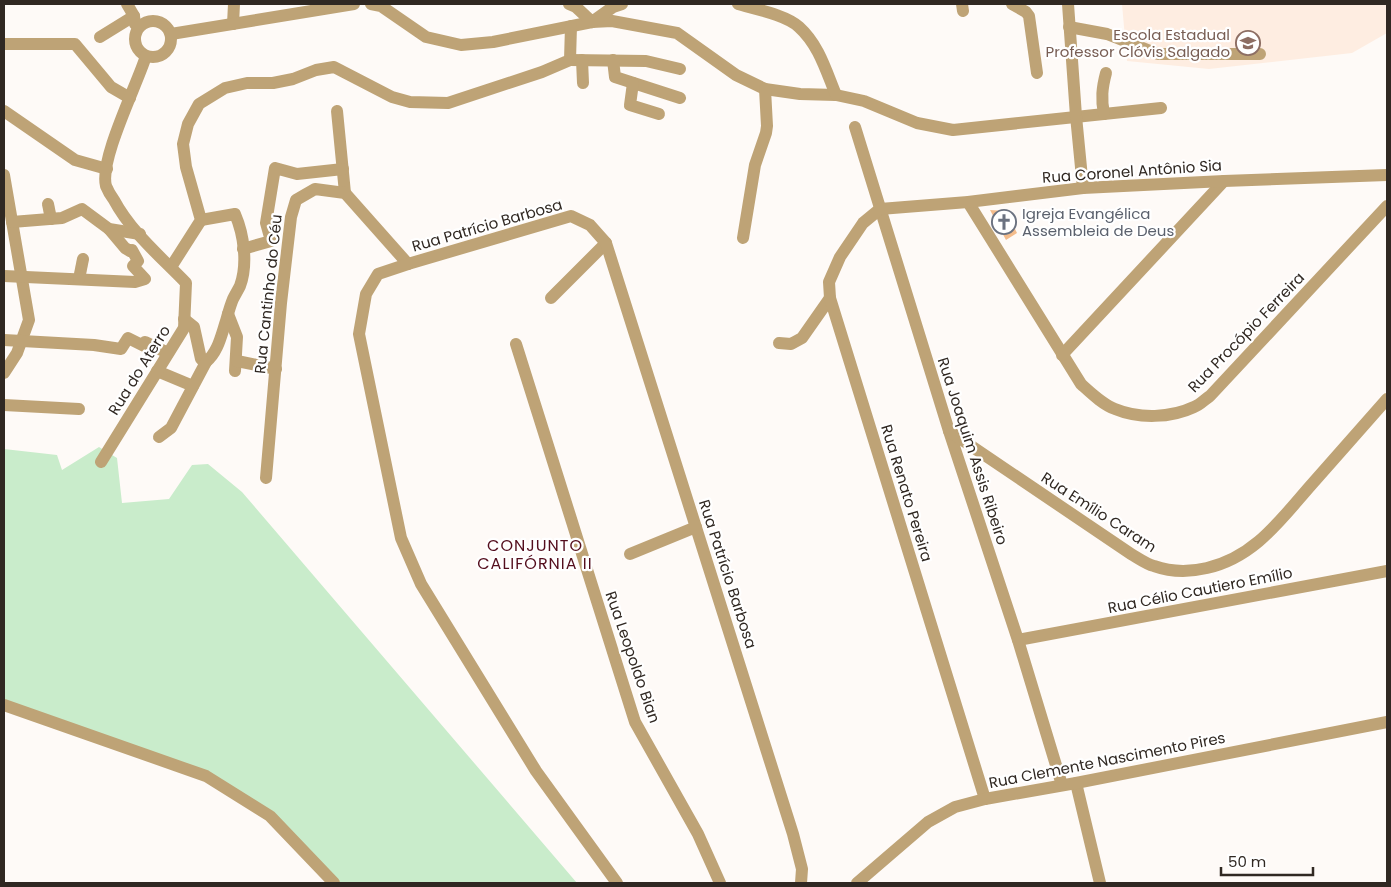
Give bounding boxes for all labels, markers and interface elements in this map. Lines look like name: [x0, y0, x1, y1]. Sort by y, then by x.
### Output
place label: Escola Estadual Professor Clóvis Salgado: [1046, 24, 1230, 62]
school or university icon: Escola Estadual Professor Clóvis Salgado: [1235, 30, 1261, 56]
street label: Rua Coronel Antônio Sia: [1041, 154, 1223, 188]
street label: Rua Patrício Barbosa: [409, 193, 565, 257]
place label: Igreja Evangélica Assembleia de Deus: [1022, 203, 1174, 241]
church icon: Igreja Evangélica Assembleia de Deus: [991, 209, 1017, 235]
street label: Rua Cantinho do Céu: [249, 213, 287, 375]
street label: Rua Procópio Ferreira: [1183, 267, 1309, 397]
street label: Rua do Aterro: [103, 321, 175, 419]
street label: Rua Joaquim Assis Ribeiro: [933, 355, 1013, 547]
street label: Rua Renato Pereira: [876, 422, 938, 564]
street label: Rua Emílio Caram: [1037, 467, 1161, 557]
street label: Rua Patrício Barbosa: [694, 497, 762, 651]
district label: CONJUNTO CALIFÓRNIA II: [477, 534, 593, 575]
street label: Rua Célio Cautiero Emílio: [1106, 562, 1294, 618]
street label: Rua Leopoldo Bian: [601, 588, 665, 726]
street label: Rua Clemente Nascimento Pires: [987, 727, 1227, 793]
scale bar: [1221, 844, 1314, 876]
text: 50 m: [1228, 851, 1266, 872]

